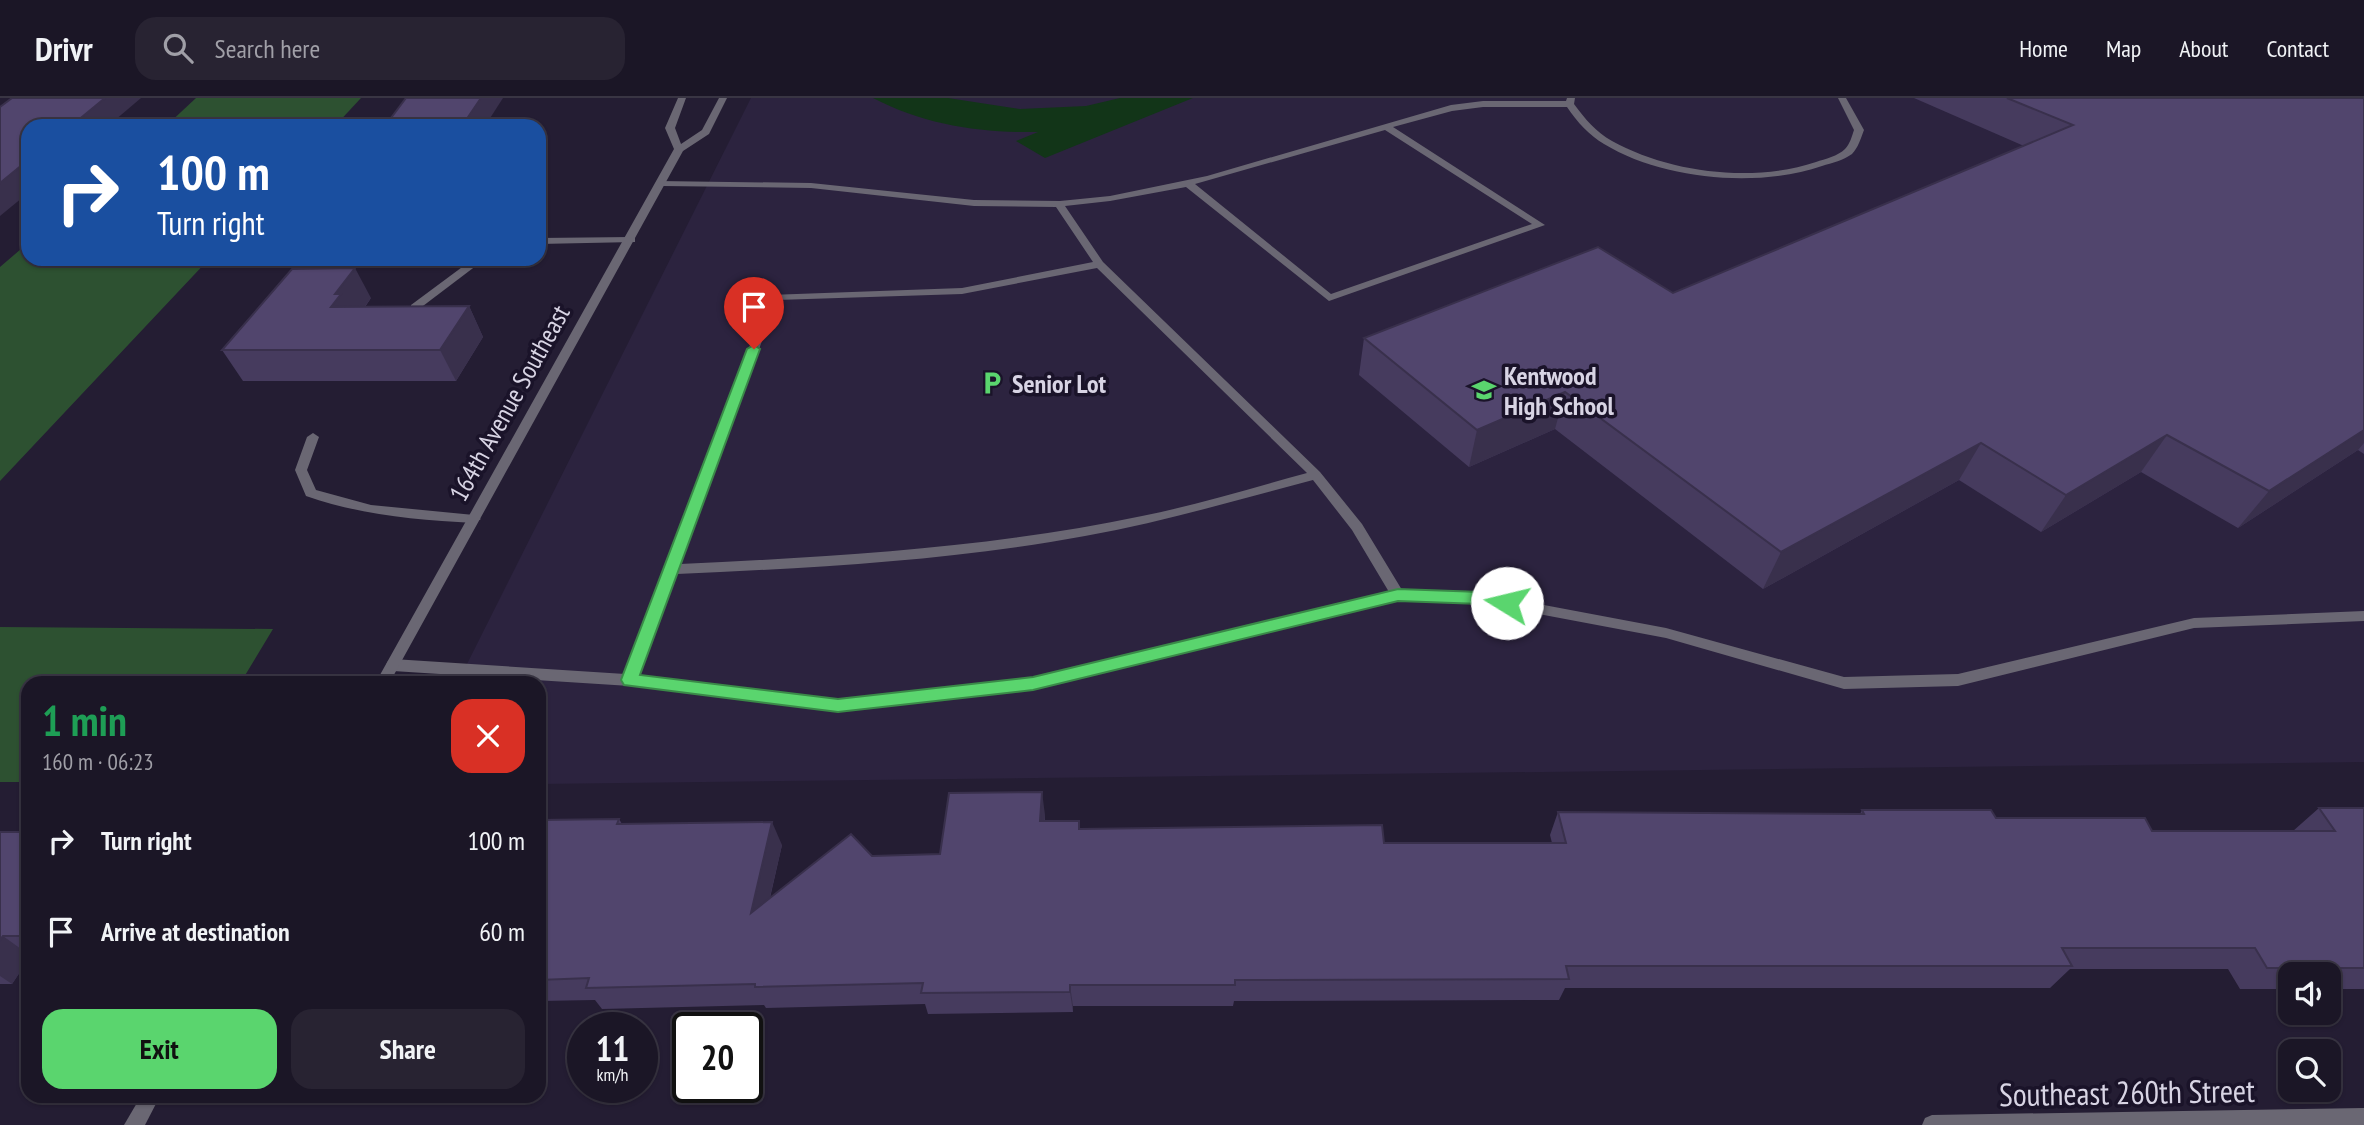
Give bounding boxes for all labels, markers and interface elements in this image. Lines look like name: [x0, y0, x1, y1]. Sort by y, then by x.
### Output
search box: [135, 17, 625, 80]
text: Drivr: [35, 27, 93, 70]
icon: search: [159, 29, 197, 67]
text: Search here: [215, 32, 320, 65]
text: Home: [2019, 33, 2068, 64]
text: Map: [2106, 33, 2141, 64]
text: About: [2179, 33, 2228, 64]
text: Contact: [2266, 33, 2329, 64]
text: 100 m: [157, 140, 270, 204]
icon: right: [42, 147, 133, 238]
text: Turn right: [157, 202, 265, 244]
pin: [724, 277, 784, 349]
icon: arrive: [735, 288, 773, 326]
street label: 164th Avenue Southeast: [441, 299, 577, 507]
place label: Kentwood High School: [1504, 359, 1615, 422]
place label: Senior Lot: [1012, 367, 1107, 400]
parking icon: Senior Lot: [978, 369, 1006, 397]
school or university icon: Kentwood High School: [1470, 376, 1498, 404]
position arrow: [1470, 566, 1544, 640]
text: 1 min: [42, 693, 127, 748]
button: close: [451, 699, 525, 773]
text: 160 m · 06:23: [42, 747, 154, 776]
icon: right: [42, 822, 80, 860]
text: Turn right: [101, 824, 192, 857]
text: 100 m: [467, 824, 525, 857]
icon: arrive: [42, 913, 80, 951]
text: Arrive at destination: [101, 915, 290, 948]
text: 60 m: [479, 915, 525, 948]
map controls: [2278, 962, 2341, 1102]
button: sound: [2278, 962, 2341, 1025]
button: Exit: [42, 1009, 277, 1089]
button: Share: [291, 1009, 525, 1089]
speed limit sign: 20: [672, 1012, 763, 1103]
text: 11: [596, 1025, 629, 1071]
button: search: [2278, 1039, 2341, 1102]
text: km/h: [597, 1063, 628, 1086]
street label: Southeast 260th Street: [1999, 1069, 2255, 1115]

